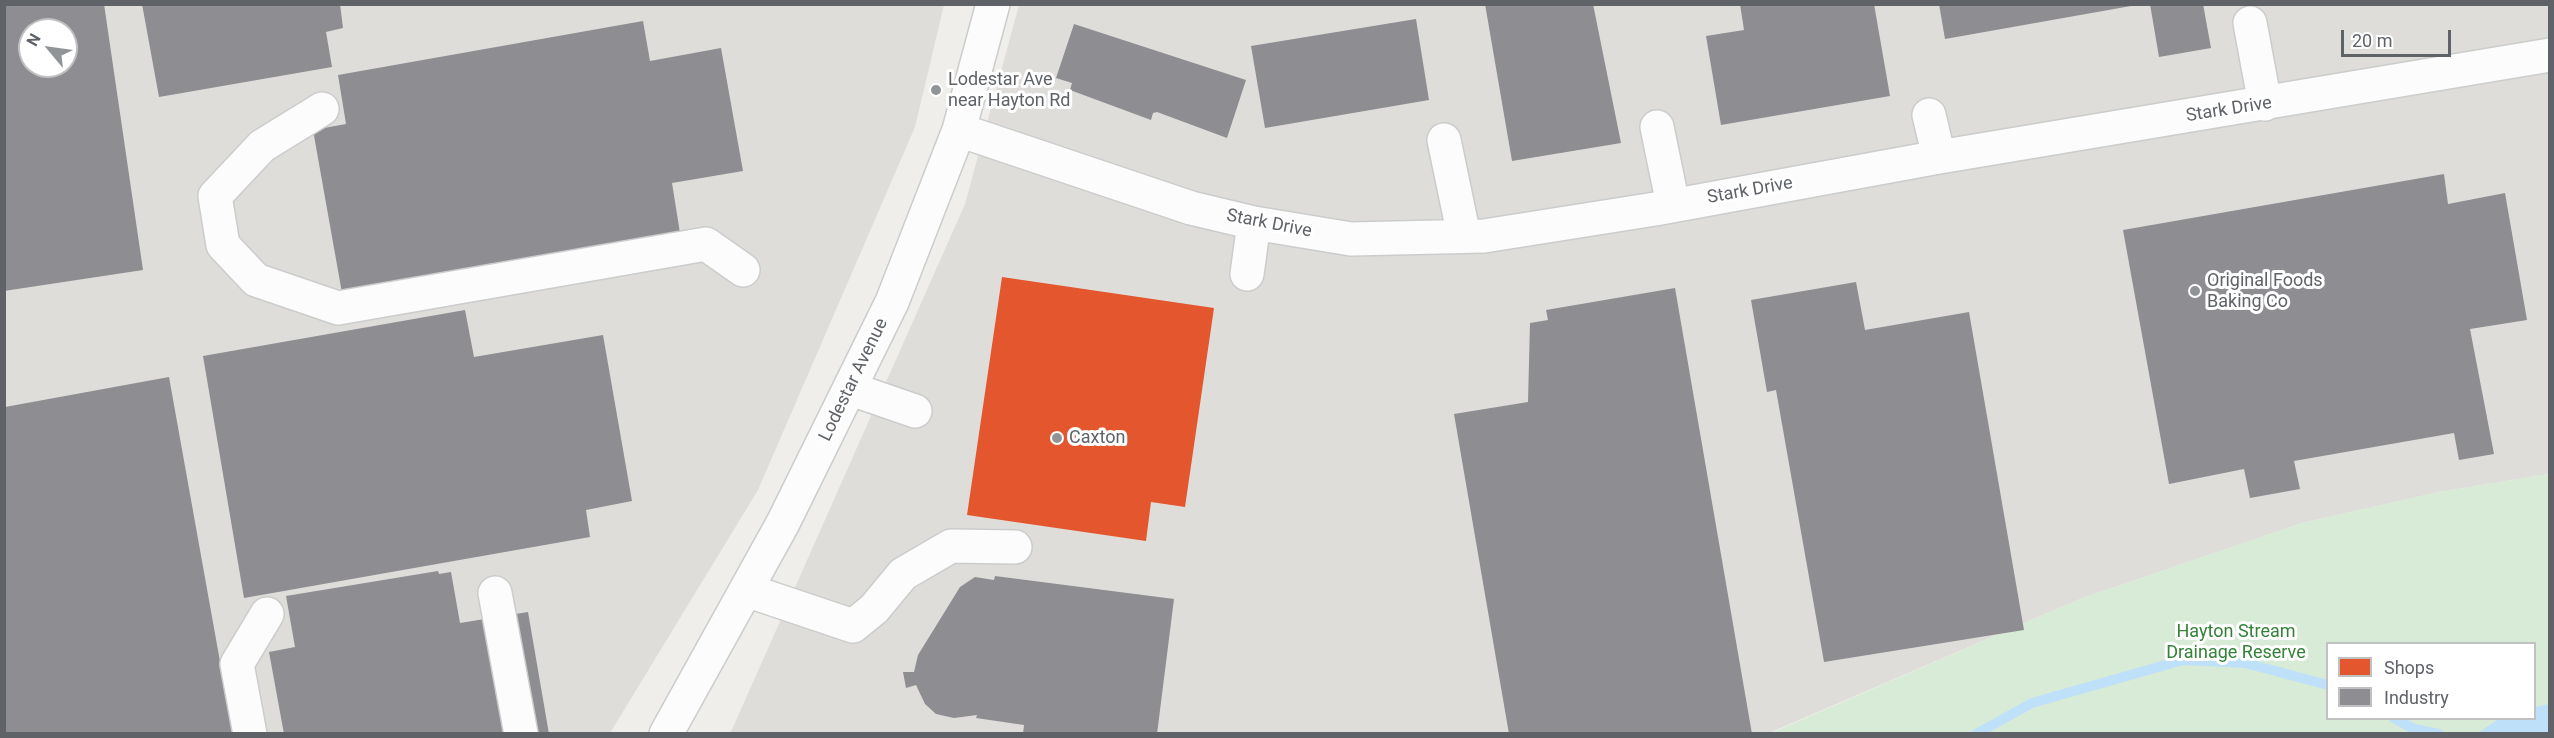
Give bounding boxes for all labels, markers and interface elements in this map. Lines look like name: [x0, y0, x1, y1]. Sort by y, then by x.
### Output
north arrow: [18, 18, 78, 78]
scale bar: [2344, 18, 2454, 56]
text: N: [23, 30, 45, 50]
text: 20 m: [2352, 30, 2392, 51]
place label: Lodestar Ave near Hayton Rd: [948, 69, 1070, 112]
marker: Lodestar Ave near Hayton Rd: [929, 83, 943, 97]
street label: Stark Drive: [2185, 93, 2273, 127]
street label: Stark Drive: [1706, 173, 1794, 209]
street label: Stark Drive: [1224, 205, 1314, 243]
place label: Original Foods Baking Co: [2207, 270, 2323, 312]
marker: Original Foods Baking Co: [2188, 284, 2202, 298]
street label: Lodestar Avenue: [815, 315, 893, 445]
place label: Caxton: [1069, 427, 1125, 449]
marker: Caxton: [1050, 431, 1064, 445]
park label: Hayton Stream Drainage Reserve: [2166, 621, 2306, 664]
legend: [2326, 642, 2536, 720]
text: Shops: [2384, 657, 2434, 678]
text: Industry: [2384, 687, 2449, 708]

